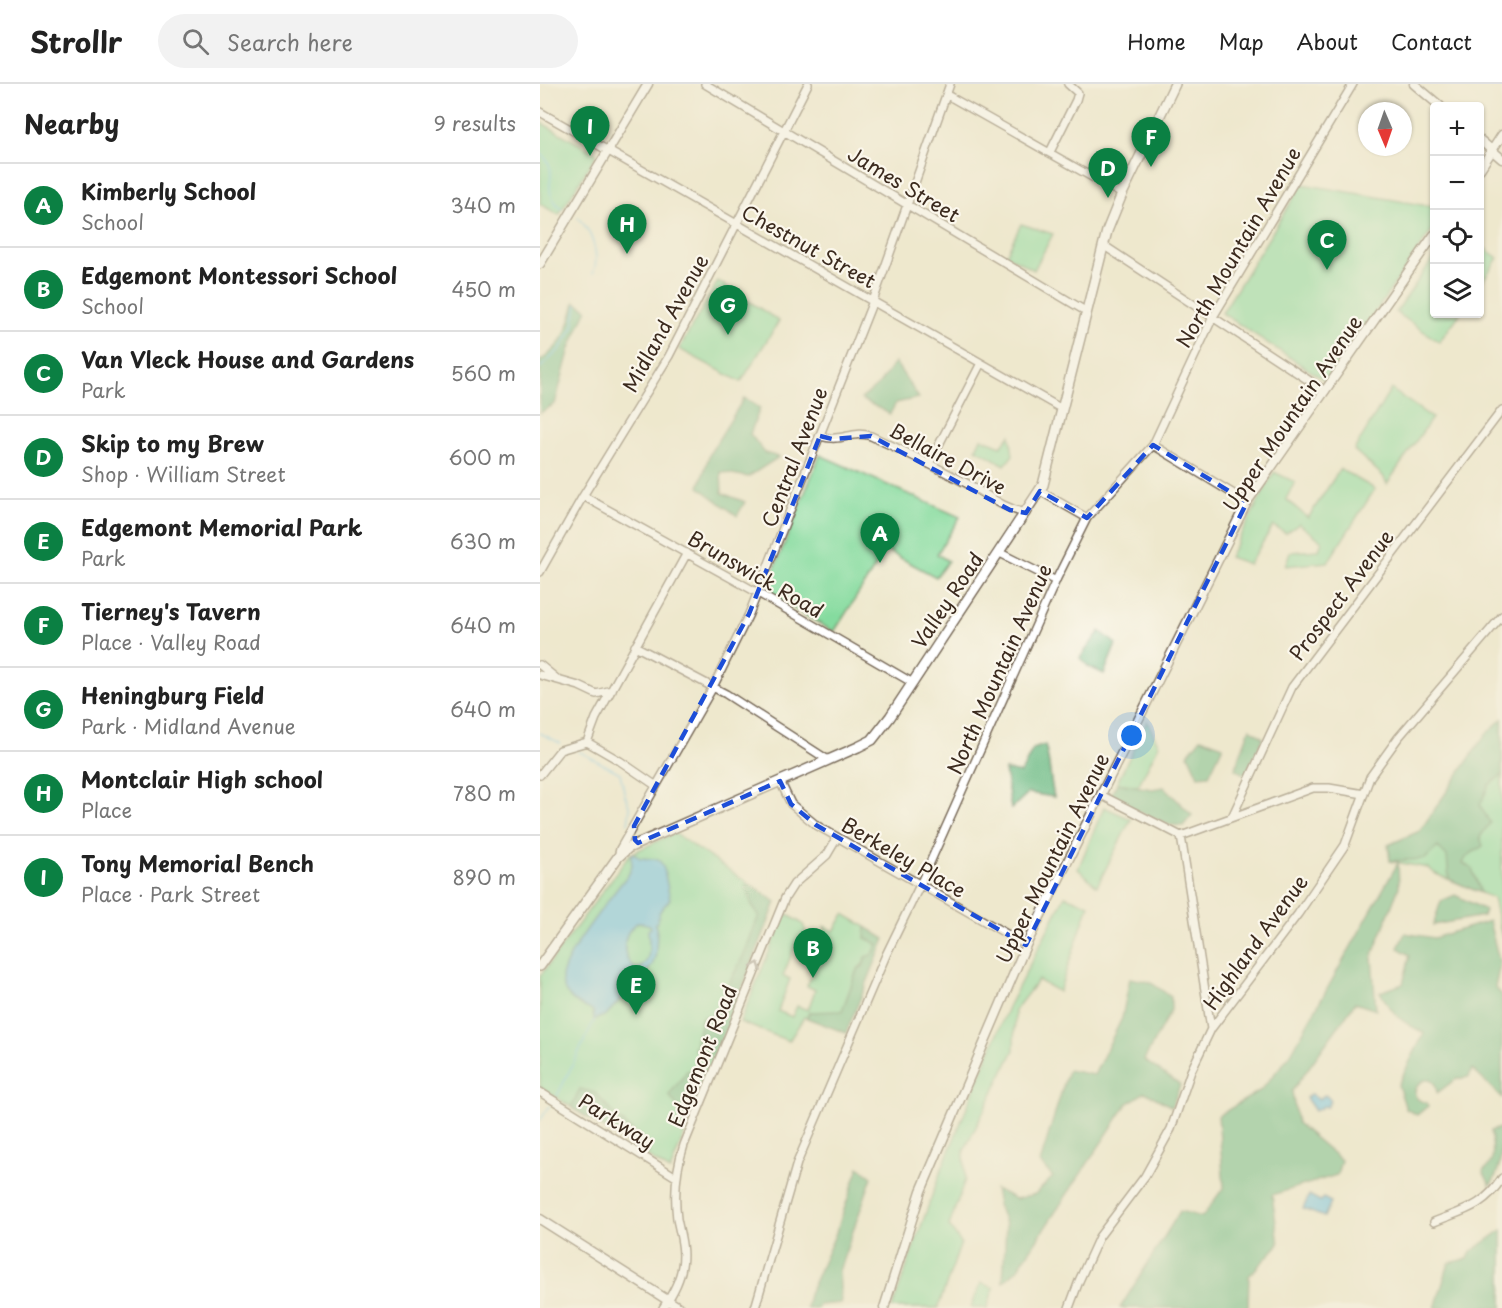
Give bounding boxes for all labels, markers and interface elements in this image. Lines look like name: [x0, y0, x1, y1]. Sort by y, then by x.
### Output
search box: [158, 14, 578, 68]
text: Strollr: [30, 20, 122, 63]
icon: search: [179, 25, 212, 58]
text: Search here: [227, 25, 353, 58]
text: Home: [1127, 25, 1186, 57]
text: Map: [1219, 25, 1264, 57]
text: About: [1297, 25, 1358, 57]
text: Contact: [1391, 25, 1472, 57]
north arrow: [1358, 102, 1412, 156]
map controls: [1430, 102, 1484, 318]
button: +: [1430, 102, 1484, 156]
text: Nearby: [24, 104, 119, 143]
pin: I: [571, 106, 610, 156]
text: 9 results: [434, 108, 516, 138]
pin: F: [1132, 118, 1170, 167]
street label: James Street: [842, 139, 966, 229]
street label: North Mountain Avenue: [1168, 141, 1308, 353]
pin: D: [1088, 148, 1128, 198]
button: −: [1430, 156, 1484, 210]
text: Kimberly School: [81, 174, 256, 207]
text: A: [36, 190, 51, 220]
text: 340 m: [451, 190, 516, 220]
street label: Chestnut Street: [736, 197, 882, 295]
pin: H: [608, 204, 646, 254]
text: School: [81, 207, 144, 237]
button: locate: [1430, 210, 1484, 264]
pin: C: [1308, 220, 1346, 270]
street label: Midland Avenue: [615, 249, 715, 397]
text: Edgemont Montessori School: [81, 258, 397, 291]
button: layers: [1430, 264, 1484, 318]
text: B: [37, 274, 50, 304]
text: 450 m: [451, 274, 516, 304]
pin: G: [708, 286, 747, 335]
text: School: [81, 291, 144, 321]
street label: Upper Mountain Avenue: [1215, 309, 1369, 517]
text: Van Vleck House and Gardens: [81, 342, 414, 375]
text: C: [36, 358, 51, 388]
text: 560 m: [451, 358, 516, 388]
text: Park: [81, 375, 126, 405]
street label: Central Avenue: [753, 383, 835, 531]
street label: Bellaire Drive: [884, 415, 1012, 501]
text: Skip to my Brew: [81, 426, 264, 459]
text: D: [36, 442, 51, 472]
text: 600 m: [448, 442, 516, 472]
text: Shop · William Street: [81, 459, 286, 489]
text: Edgemont Memorial Park: [81, 510, 362, 543]
pin: A: [860, 514, 900, 563]
street label: Brunswick Road: [683, 523, 829, 625]
street label: Prospect Avenue: [1282, 523, 1401, 667]
text: E: [37, 526, 50, 556]
text: 630 m: [450, 526, 516, 556]
text: Park: [81, 543, 126, 573]
street label: Valley Road: [904, 546, 990, 654]
street label: North Mountain Avenue: [939, 559, 1059, 779]
text: Tierney's Tavern: [81, 594, 261, 627]
text: F: [38, 610, 49, 640]
text: 640 m: [450, 610, 516, 640]
text: Place · Valley Road: [81, 627, 261, 657]
text: Heningburg Field: [81, 678, 264, 711]
text: G: [35, 694, 52, 724]
text: 640 m: [450, 694, 516, 724]
text: Park · Midland Avenue: [81, 711, 296, 741]
your location: [1117, 721, 1146, 750]
street label: Upper Mountain Avenue: [988, 748, 1116, 968]
text: Montclair High school: [81, 762, 323, 795]
text: H: [36, 778, 51, 808]
text: 780 m: [453, 778, 516, 808]
text: Place: [81, 795, 132, 825]
street label: Berkeley Place: [836, 809, 972, 905]
text: Tony Memorial Bench: [81, 846, 314, 879]
text: I: [40, 862, 47, 892]
text: 890 m: [453, 862, 516, 892]
street label: Highland Avenue: [1196, 868, 1315, 1016]
text: Place · Park Street: [81, 879, 260, 909]
pin: B: [794, 928, 832, 978]
one-way arrow: [750, 961, 762, 972]
pin: E: [616, 966, 656, 1015]
street label: Edgemont Road: [660, 981, 744, 1131]
street label: Parkway: [573, 1086, 661, 1156]

